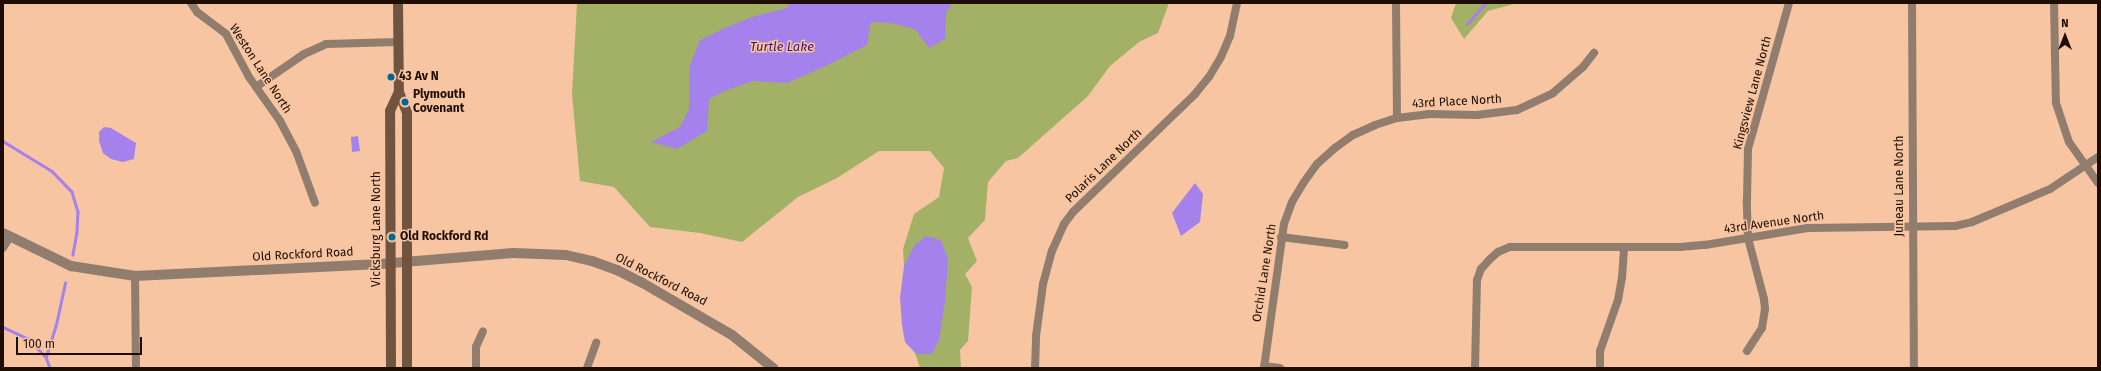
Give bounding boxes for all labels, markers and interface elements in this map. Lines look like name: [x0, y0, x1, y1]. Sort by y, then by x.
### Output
north arrow: [2045, 16, 2085, 56]
text: N: [2061, 17, 2069, 30]
street label: Weston Lane North: [226, 22, 294, 116]
street label: Kingsview Lane North: [1731, 35, 1775, 151]
water label: Turtle Lake: [750, 39, 814, 55]
place label: 43 Av N: [399, 70, 439, 84]
marker: 43 Av N: [386, 72, 396, 82]
place label: Plymouth Covenant: [413, 88, 465, 116]
street label: 43rd Place North: [1412, 92, 1502, 112]
marker: Plymouth Covenant: [400, 97, 410, 107]
street label: Polaris Lane North: [1063, 126, 1145, 206]
street label: Juneau Lane North: [1893, 135, 1907, 237]
street label: Vicksburg Lane North: [370, 171, 384, 287]
street label: 43rd Avenue North: [1723, 209, 1825, 237]
street label: Orchid Lane North: [1250, 223, 1280, 323]
place label: Old Rockford Rd: [400, 230, 489, 244]
marker: Old Rockford Rd: [387, 232, 397, 242]
street label: Old Rockford Road: [252, 245, 354, 265]
street label: Old Rockford Road: [613, 251, 709, 309]
scale bar: [18, 329, 144, 355]
text: 100 m: [23, 337, 55, 351]

